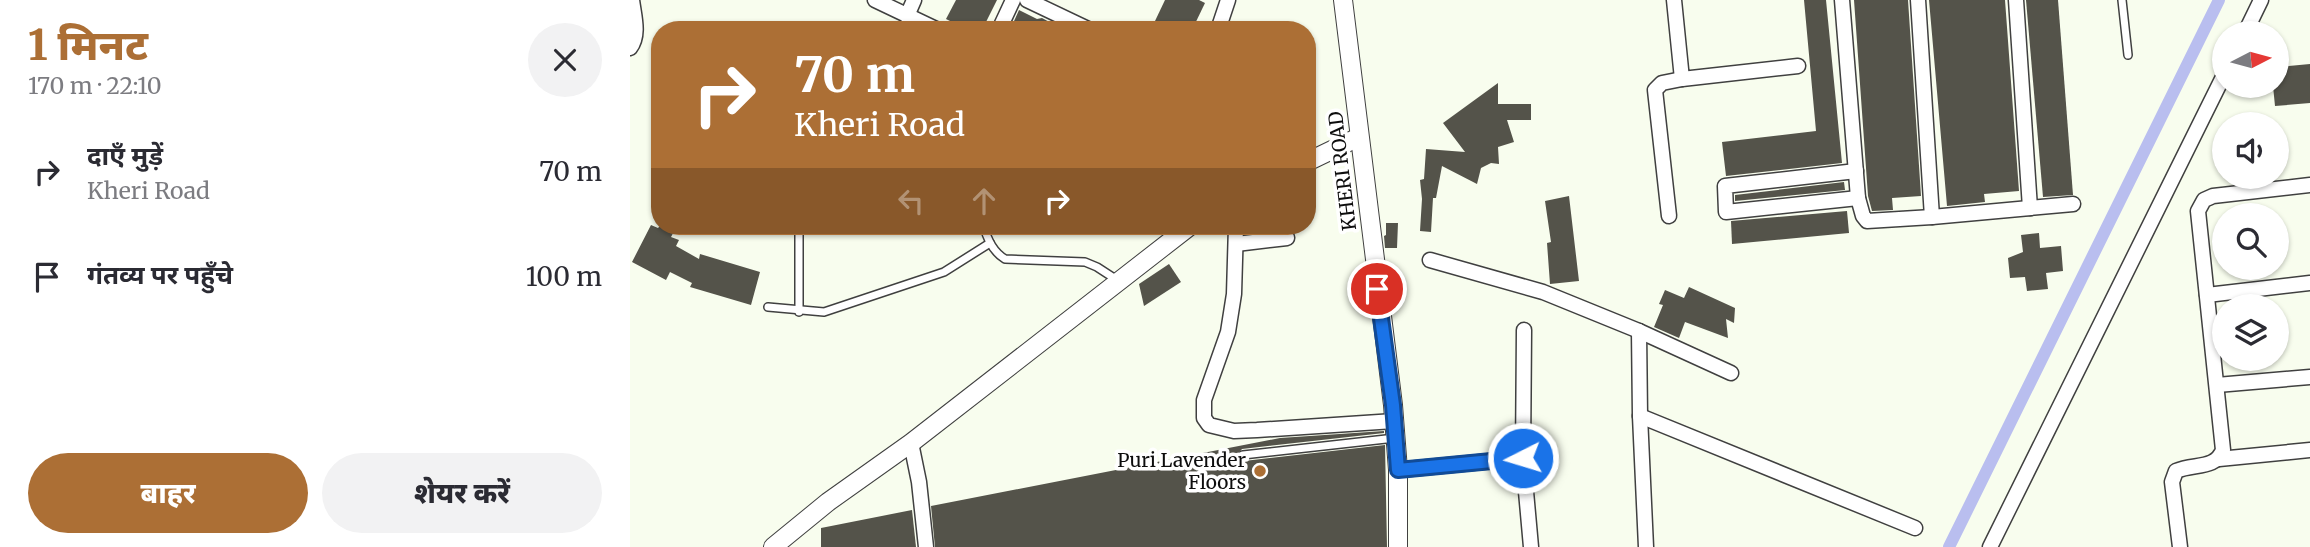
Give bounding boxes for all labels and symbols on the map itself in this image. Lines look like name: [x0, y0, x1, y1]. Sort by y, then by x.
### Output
north arrow: [2212, 21, 2289, 98]
street label: KHERI ROAD: [1323, 110, 1361, 232]
pin: [1347, 259, 1407, 319]
position arrow: [1486, 421, 1560, 495]
place label: Puri Lavender Floors: [1117, 448, 1246, 494]
marker: Puri Lavender Floors: [1252, 463, 1268, 479]

